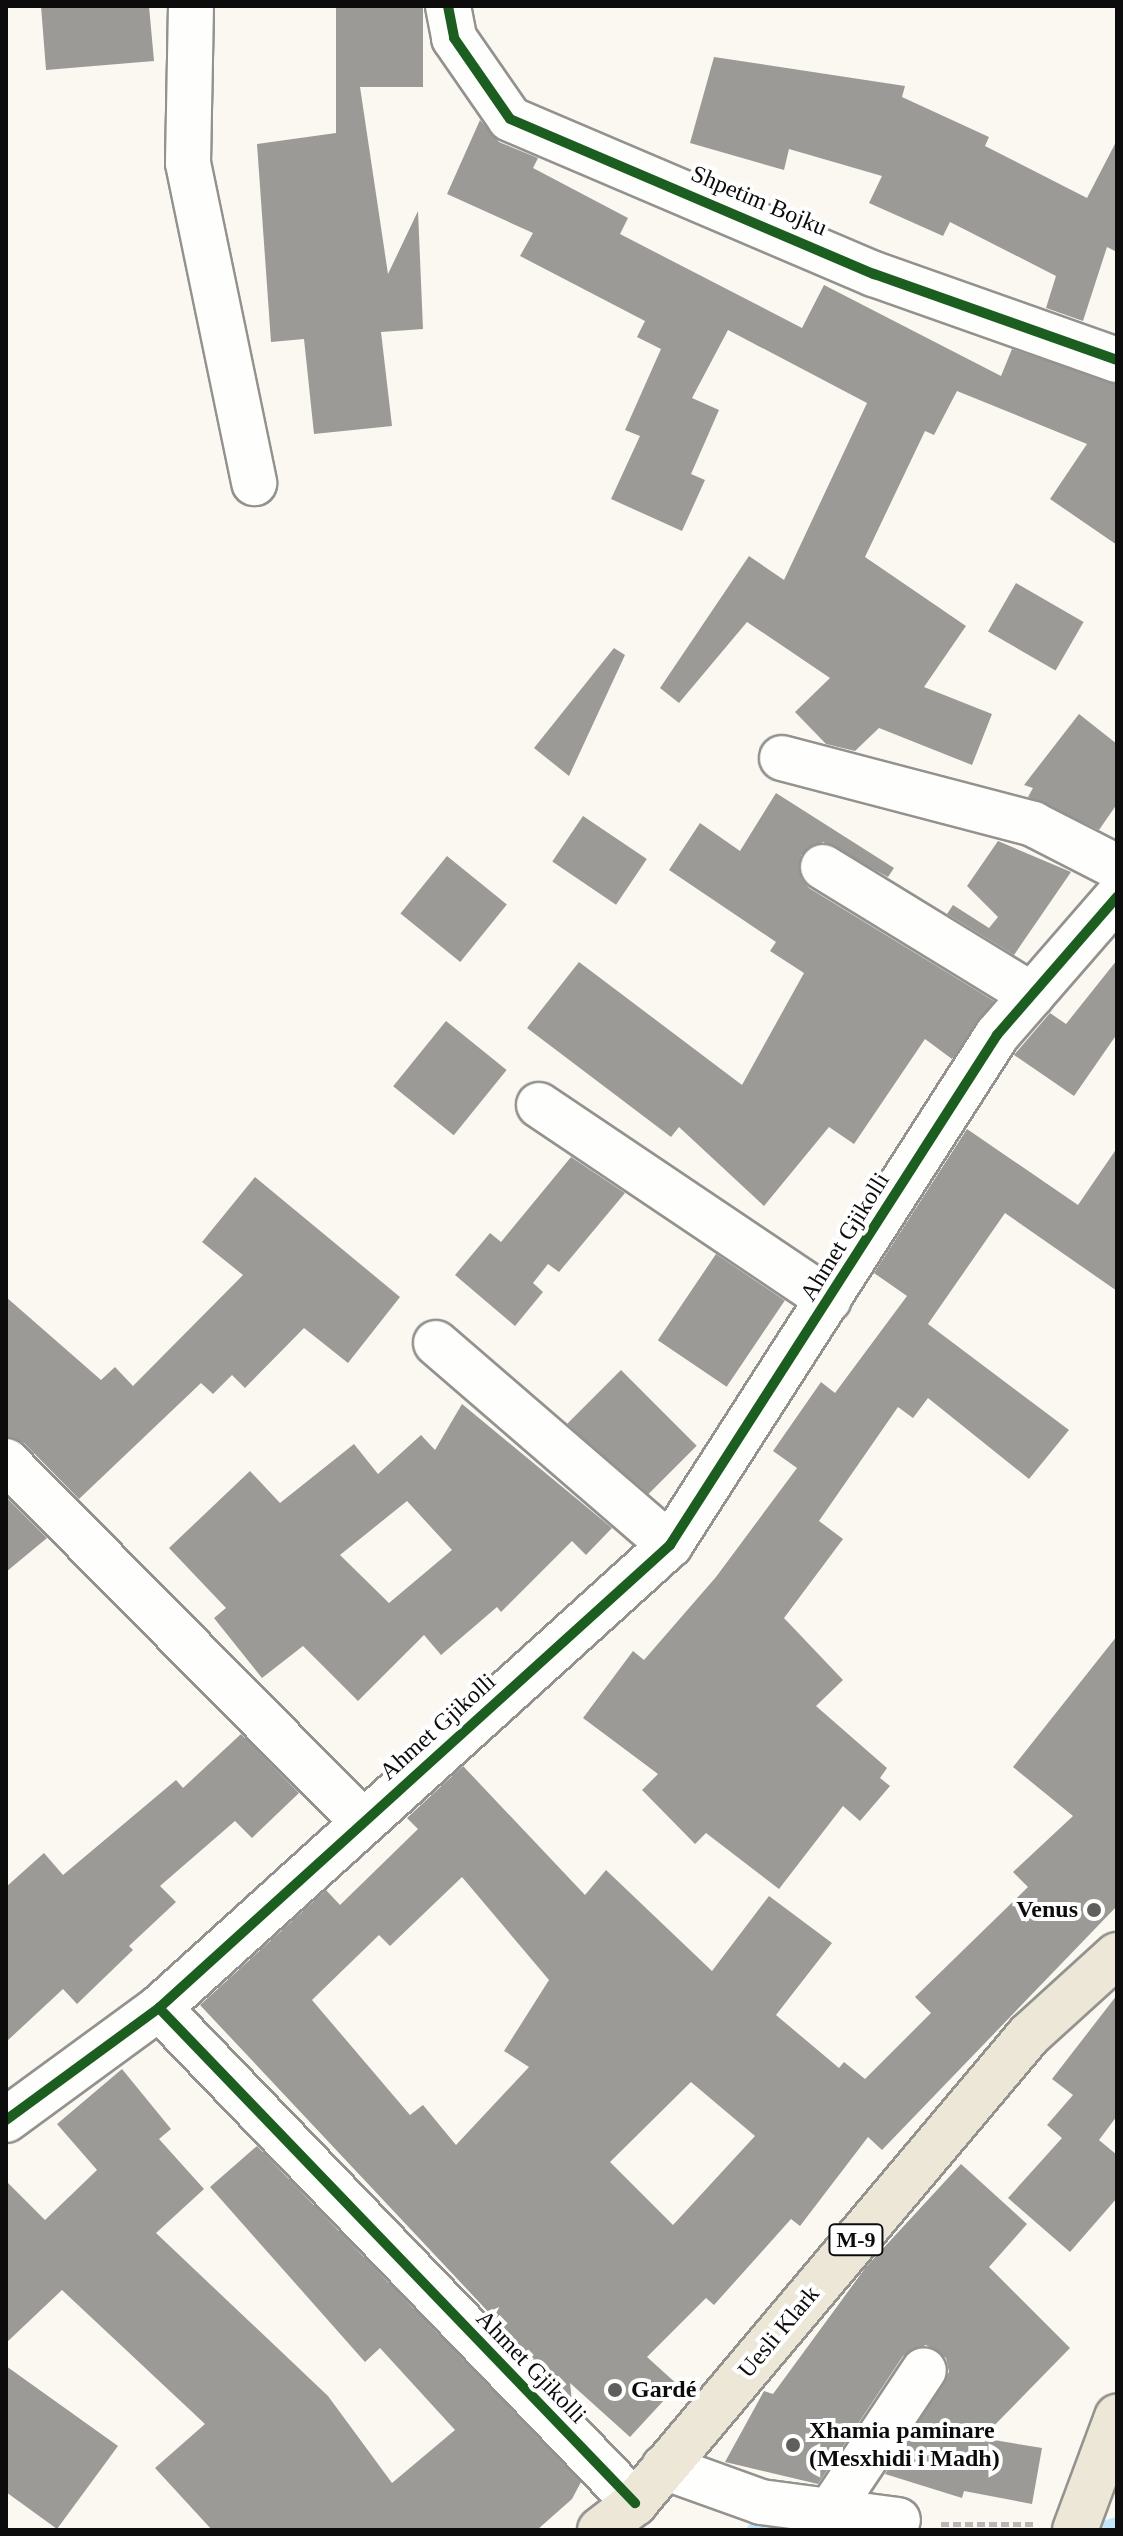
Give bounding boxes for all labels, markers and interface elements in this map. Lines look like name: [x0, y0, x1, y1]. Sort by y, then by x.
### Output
street label: Shpetim Bojku: [687, 159, 831, 243]
street label: Ahmet Gjikolli: [794, 1167, 896, 1307]
street label: Ahmet Gjikolli: [374, 1667, 502, 1787]
place label: Venus: [1016, 1896, 1078, 1924]
marker: Venus: [1085, 1901, 1103, 1919]
road number: M-9: [828, 2222, 884, 2258]
street label: Uesli Klark: [732, 2280, 826, 2384]
street label: Ahmet Gjikolli: [470, 2304, 592, 2430]
place label: Gardé: [631, 2376, 696, 2404]
marker: Gardé: [606, 2381, 624, 2399]
place label: Xhamia paminare (Mesxhidi i Madh): [809, 2417, 1000, 2473]
marker: Xhamia paminare (Mesxhidi i Madh): [784, 2436, 802, 2454]

